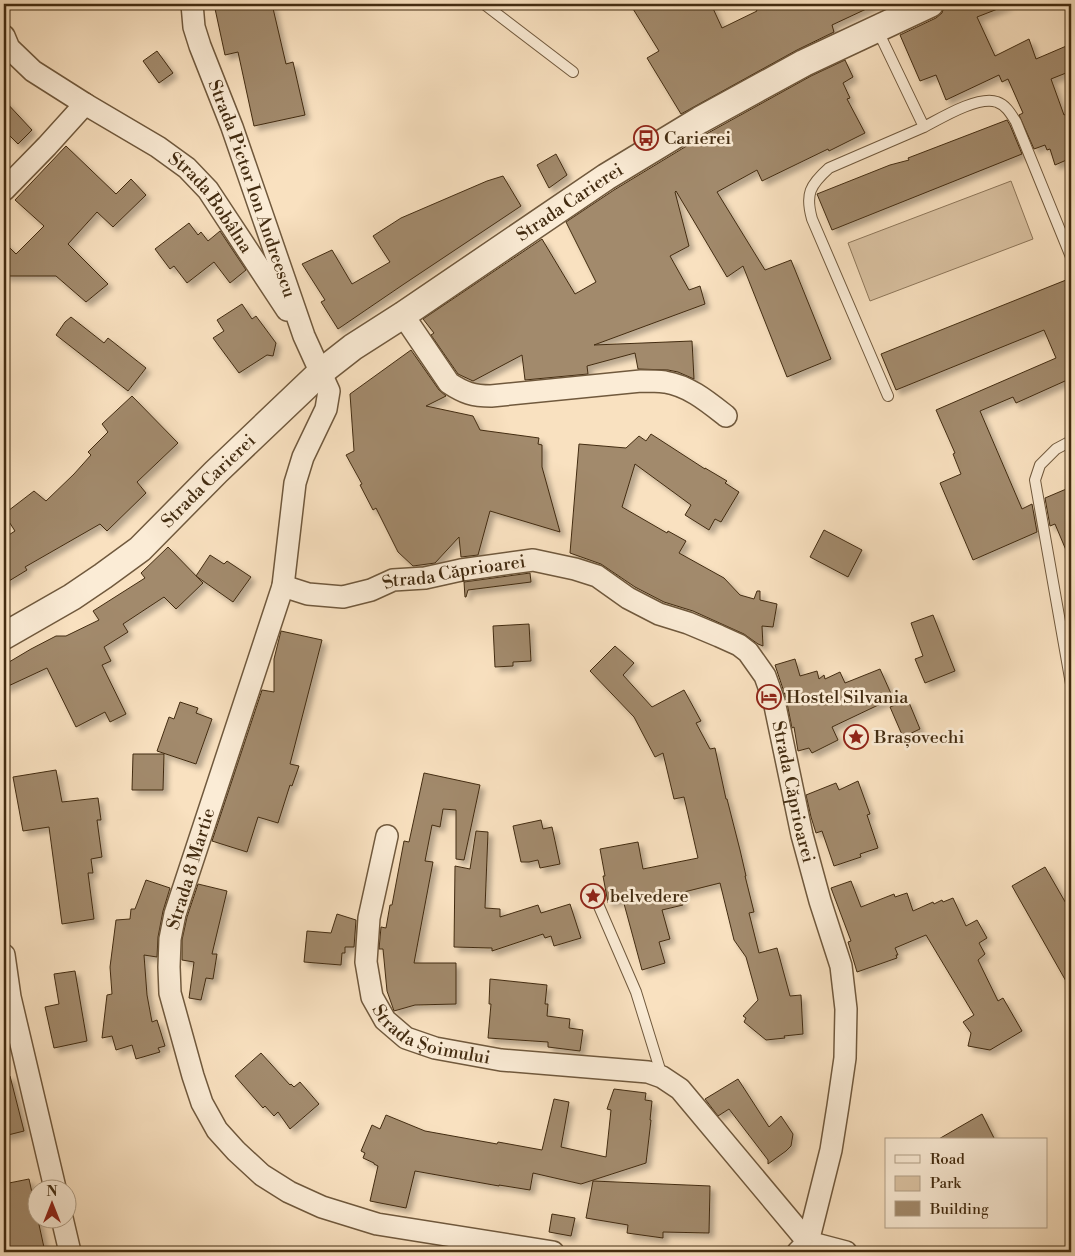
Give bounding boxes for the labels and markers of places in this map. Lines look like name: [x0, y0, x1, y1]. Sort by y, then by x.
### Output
bus stop icon: Carierei: [633, 125, 659, 151]
place label: Carierei: [664, 127, 731, 150]
hotel icon: Hostel Silvania: [756, 684, 782, 710]
place label: Hostel Silvania: [786, 686, 909, 709]
place icon: Brașovechi: [843, 724, 869, 750]
place label: Brașovechi: [873, 726, 965, 749]
place icon: belvedere: [580, 883, 606, 909]
place label: belvedere: [610, 885, 689, 908]

